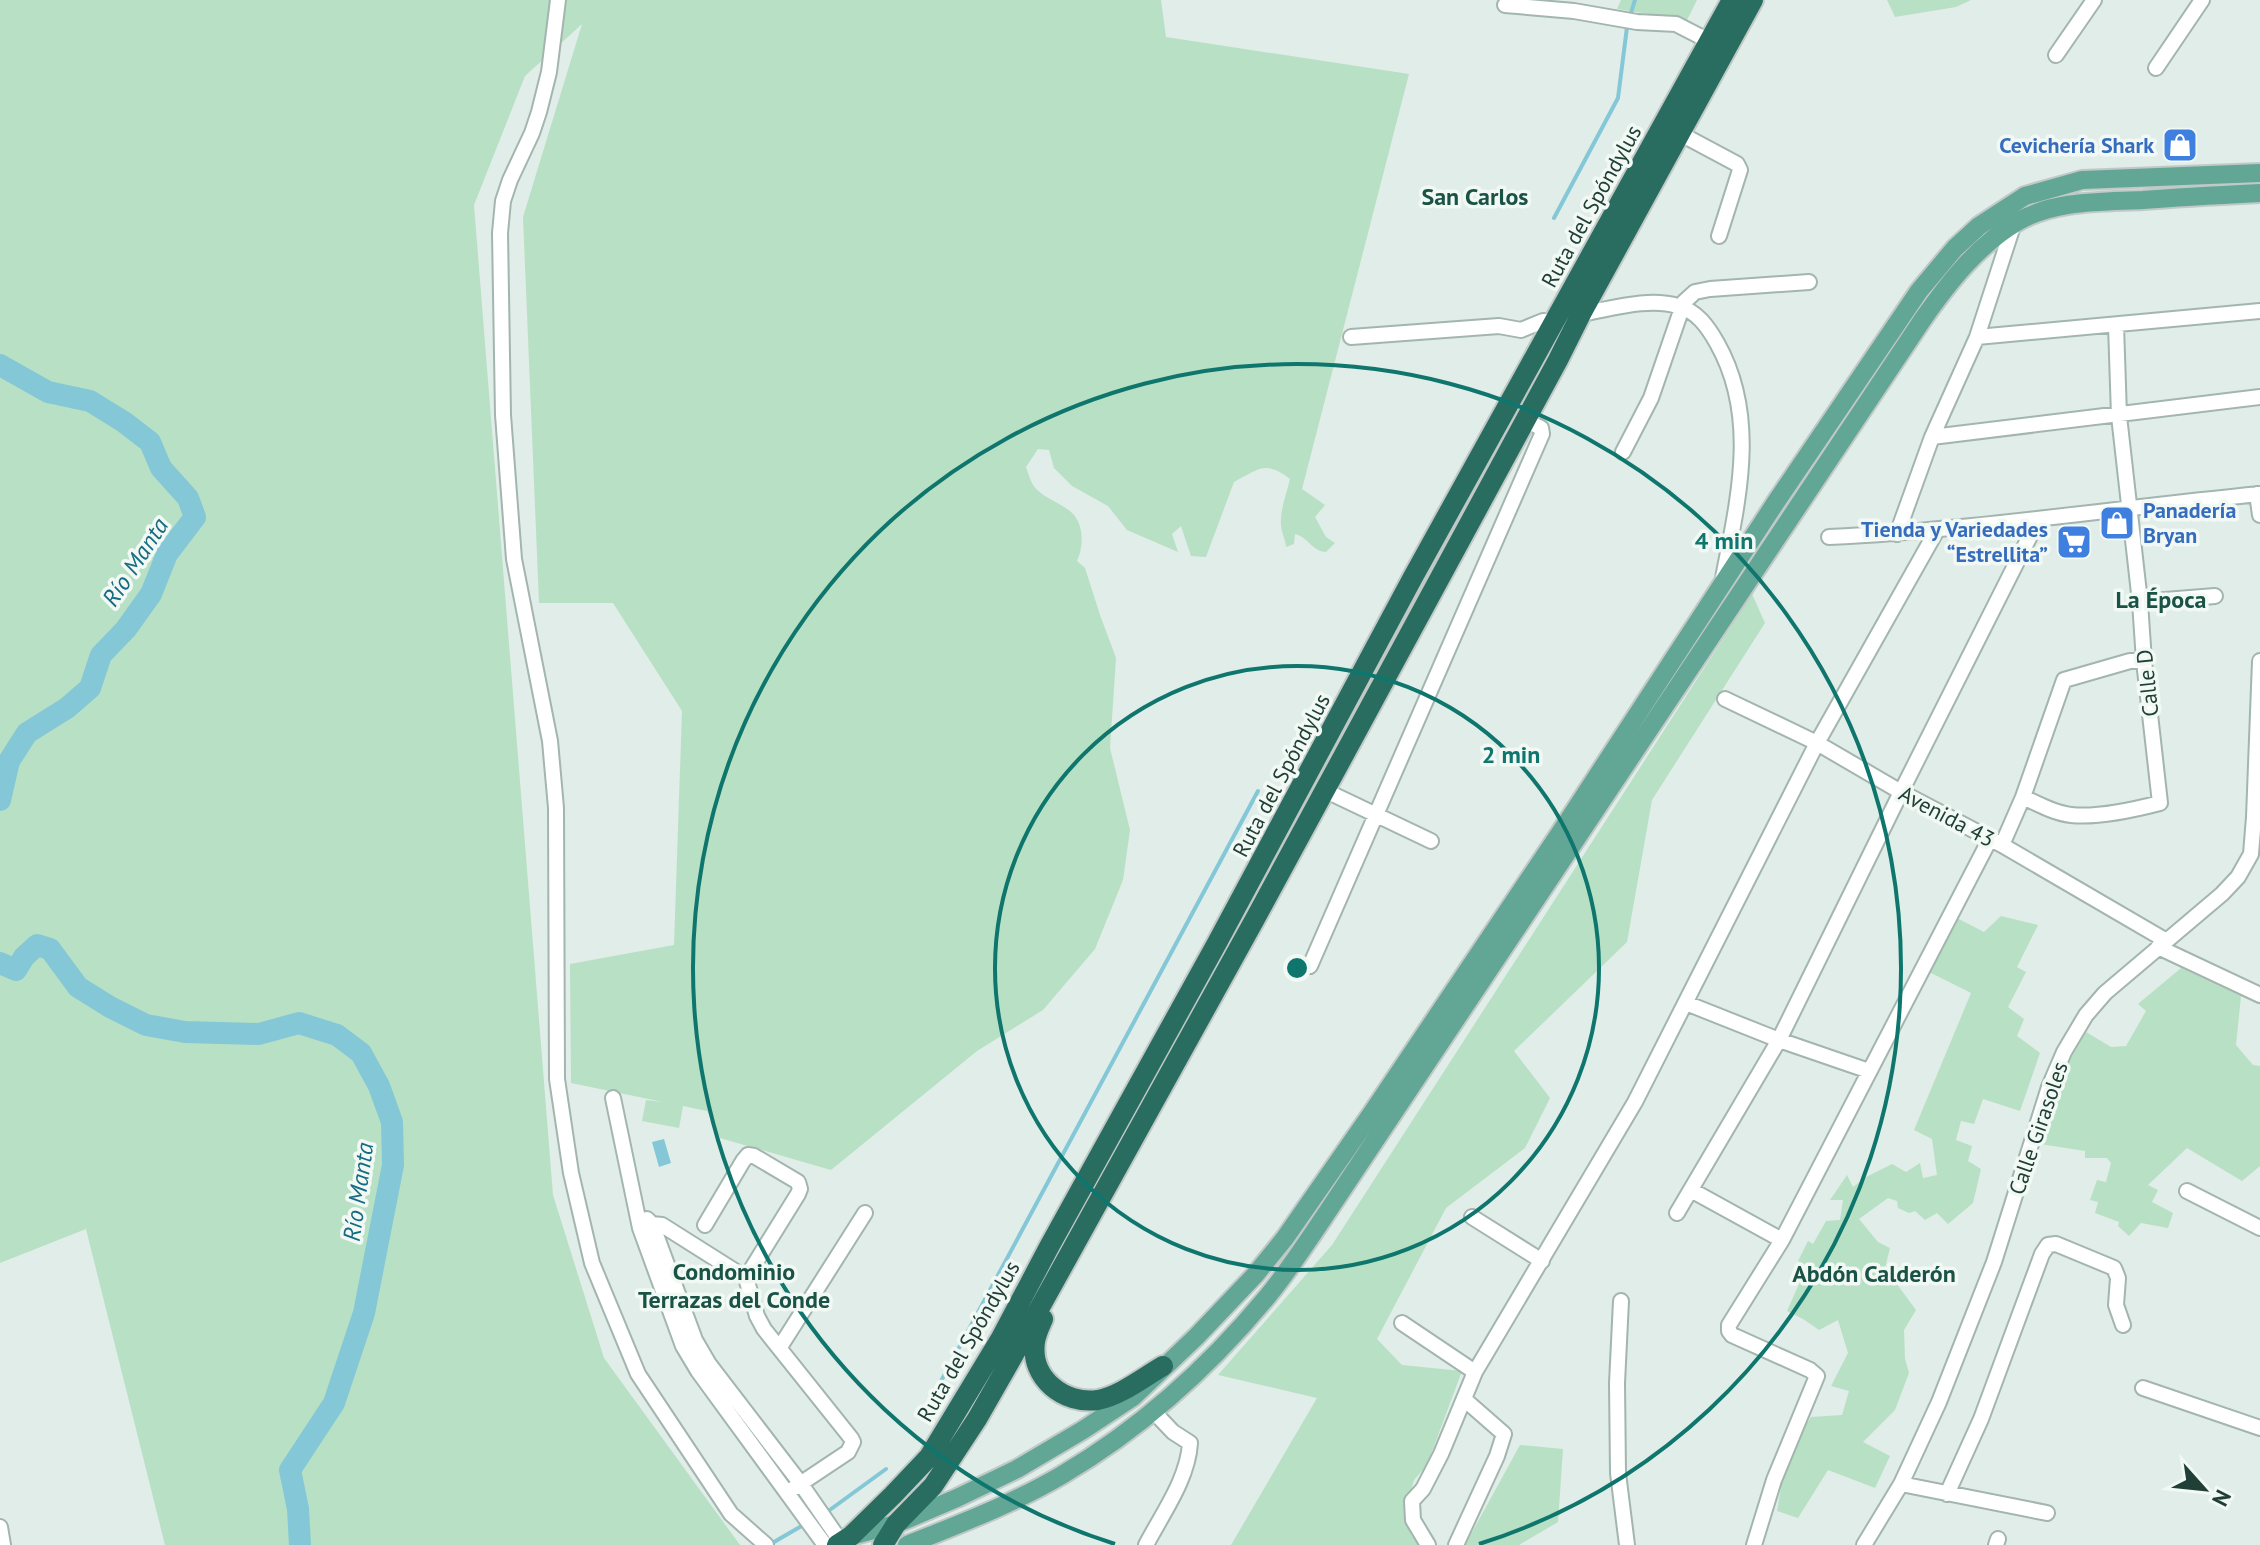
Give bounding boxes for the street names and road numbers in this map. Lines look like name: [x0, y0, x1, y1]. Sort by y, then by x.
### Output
street label: Ruta del Spóndylus: [1535, 120, 1647, 292]
street label: Calle D: [2130, 648, 2164, 718]
street label: Ruta del Spóndylus: [1226, 688, 1336, 862]
street label: Avenida 43: [1894, 779, 2000, 853]
street label: Calle Girasoles: [2002, 1058, 2074, 1198]
street label: Ruta del Spóndylus: [911, 1255, 1025, 1427]

